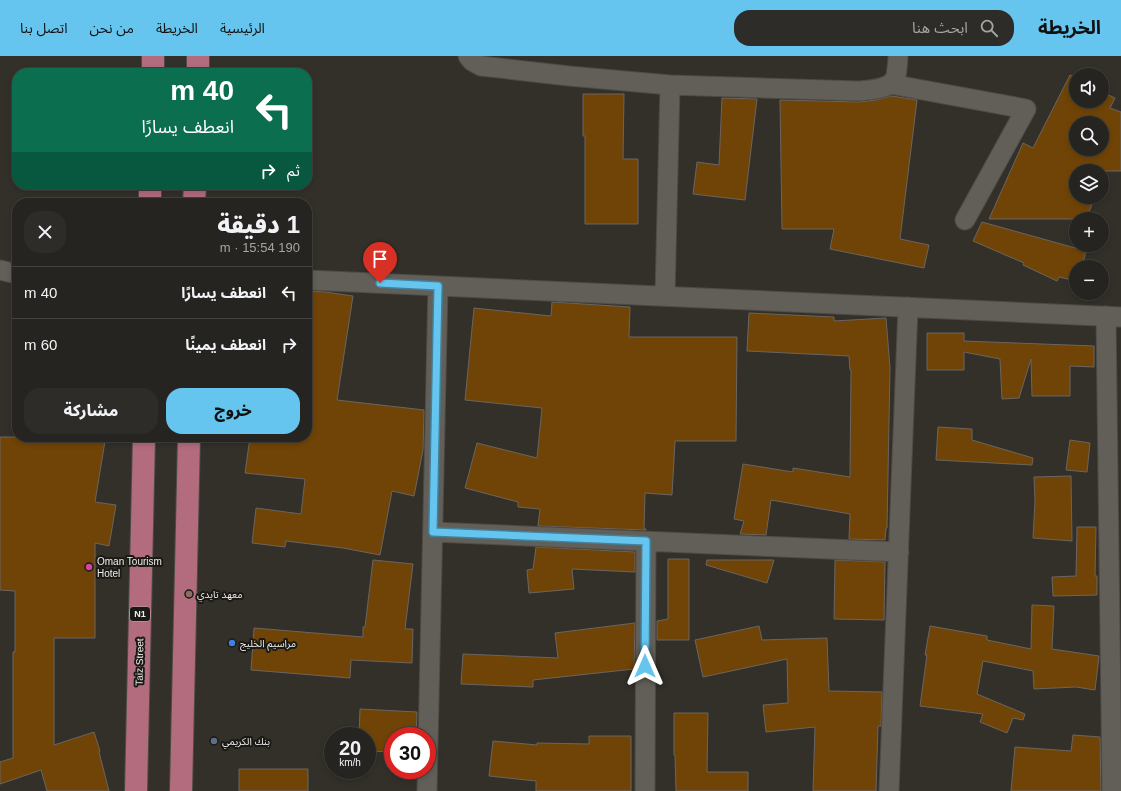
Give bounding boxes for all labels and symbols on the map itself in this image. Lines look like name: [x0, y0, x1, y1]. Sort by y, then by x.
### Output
pin: [363, 242, 397, 283]
place label: Oman Tourism Hotel: [97, 556, 162, 579]
marker: Oman Tourism Hotel: [84, 562, 94, 572]
marker: معهد تايدي: [184, 589, 194, 599]
place label: معهد تايدي: [197, 589, 242, 602]
road number: N1: [130, 607, 150, 621]
street label: Taiz Street: [134, 638, 145, 686]
marker: مراسيم الخليج: [227, 638, 237, 648]
place label: مراسيم الخليج: [240, 638, 296, 651]
position arrow: [624, 645, 666, 687]
speed limit sign: 30: [384, 727, 436, 779]
marker: بنك الكريمي: [209, 736, 219, 746]
place label: بنك الكريمي: [222, 736, 270, 749]

